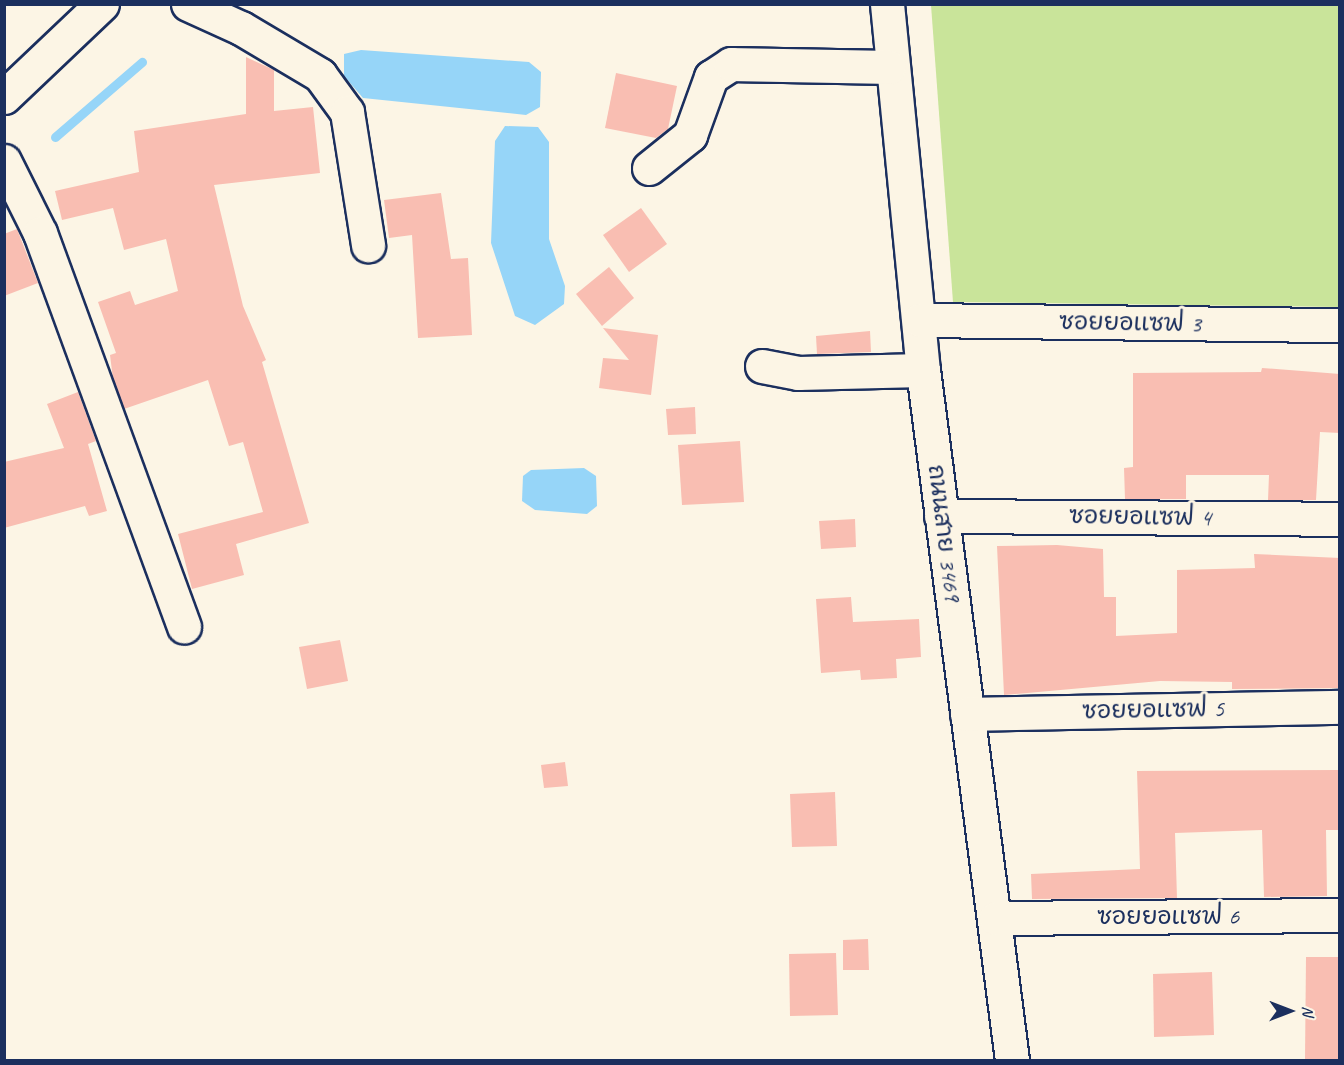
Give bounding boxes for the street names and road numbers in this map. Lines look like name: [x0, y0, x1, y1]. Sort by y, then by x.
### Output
street label: ซอยยอแซฟ 3: [1059, 307, 1201, 339]
street label: ถนนสาย 3469: [921, 463, 967, 603]
street label: ซอยยอแซฟ 4: [1069, 501, 1211, 533]
street label: ซอยยอแซฟ 5: [1082, 694, 1224, 726]
street label: ซอยยอแซฟ 6: [1097, 903, 1239, 931]

